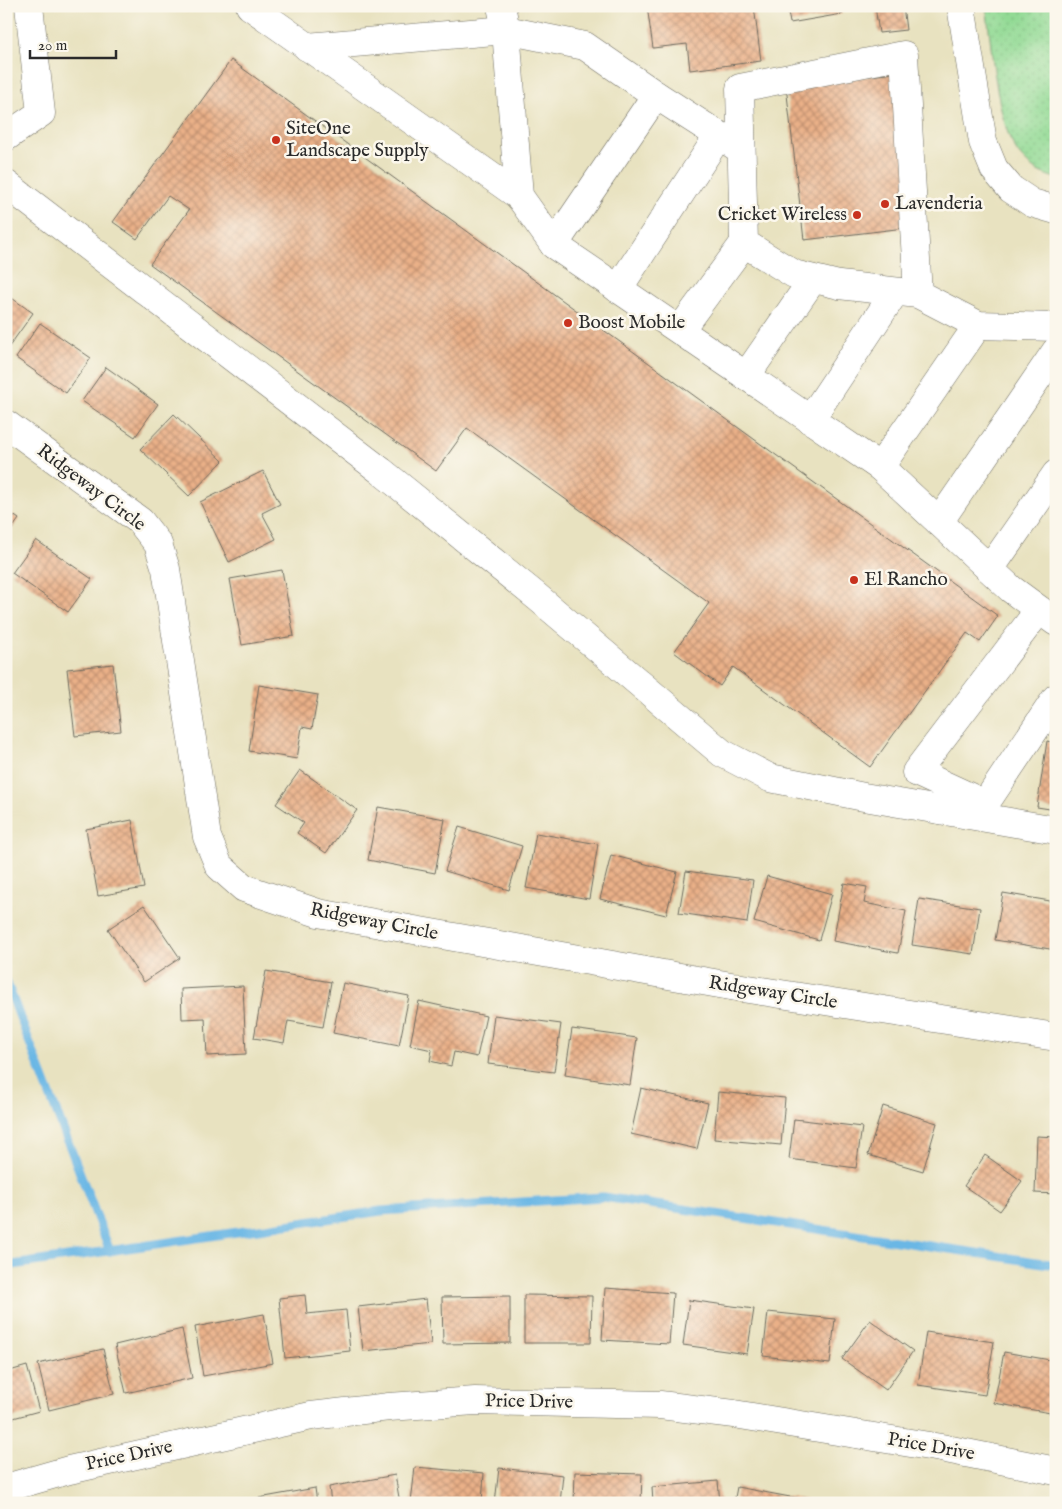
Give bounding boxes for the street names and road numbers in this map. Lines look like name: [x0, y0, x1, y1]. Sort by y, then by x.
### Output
street label: Ridgeway Circle: [32, 439, 150, 537]
street label: Ridgeway Circle: [308, 898, 440, 946]
street label: Ridgeway Circle: [707, 971, 839, 1015]
street label: Price Drive: [485, 1389, 574, 1415]
street label: Price Drive: [885, 1428, 977, 1467]
street label: Price Drive: [83, 1435, 175, 1477]

